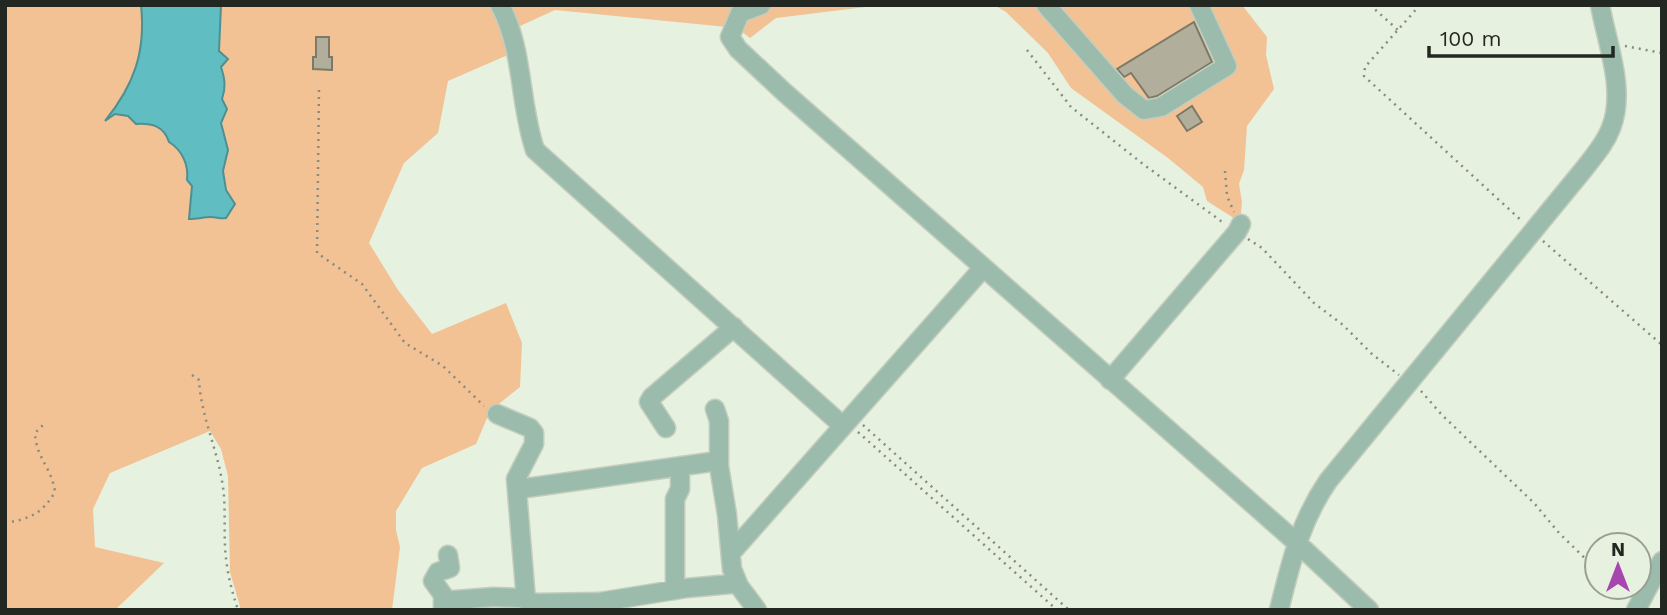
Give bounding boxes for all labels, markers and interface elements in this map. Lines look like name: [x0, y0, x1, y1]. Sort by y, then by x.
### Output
scale bar: [1429, 14, 1613, 58]
text: 100 m: [1440, 26, 1502, 51]
north arrow: [1583, 531, 1653, 601]
text: N: [1611, 538, 1625, 561]

